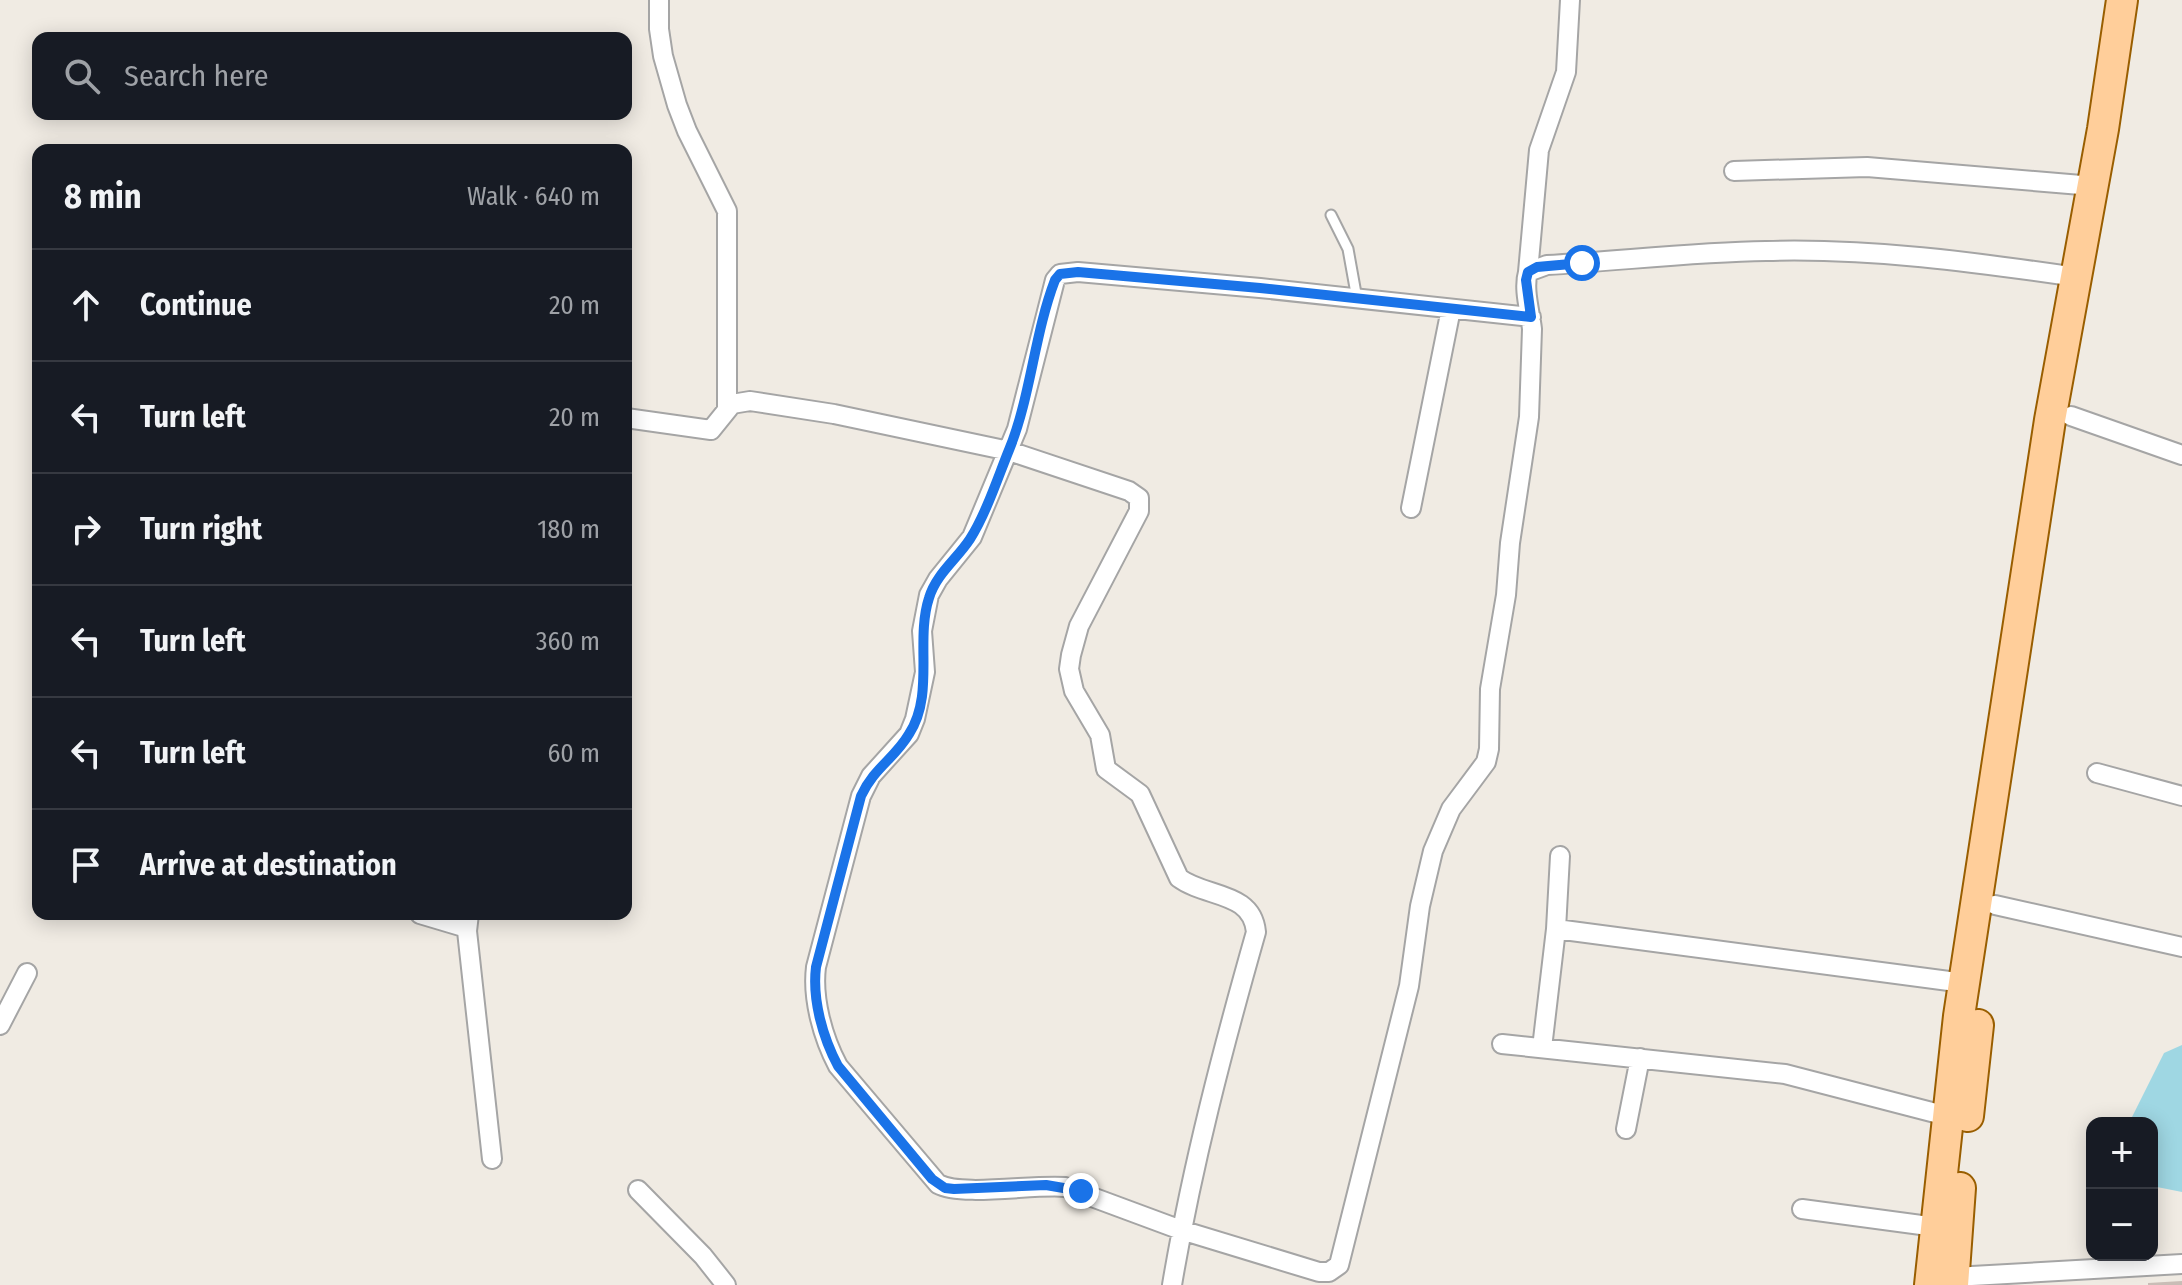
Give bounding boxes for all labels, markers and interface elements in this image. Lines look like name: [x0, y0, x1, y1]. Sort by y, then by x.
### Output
search box: [32, 32, 632, 120]
icon: search: [60, 54, 104, 98]
text: Search here: [124, 58, 269, 94]
text: 8 min: [64, 176, 142, 217]
text: Walk · 640 m: [467, 181, 600, 212]
route start: [1564, 245, 1600, 281]
icon: ahead: [64, 283, 108, 327]
text: Continue: [140, 287, 252, 323]
text: 20 m: [549, 290, 600, 321]
icon: left: [64, 395, 108, 439]
text: Turn left: [140, 399, 246, 435]
text: 20 m: [549, 402, 600, 433]
icon: right: [64, 507, 108, 551]
text: Turn right: [140, 511, 262, 547]
text: 180 m: [537, 514, 600, 545]
icon: left: [64, 619, 108, 663]
text: Turn left: [140, 623, 246, 659]
text: 360 m: [536, 626, 600, 657]
icon: left: [64, 731, 108, 775]
text: Turn left: [140, 735, 246, 771]
text: 60 m: [547, 738, 600, 769]
icon: arrive: [64, 843, 108, 887]
text: Arrive at destination: [140, 847, 397, 883]
map controls: [2086, 1117, 2158, 1261]
button: +: [2086, 1117, 2158, 1189]
route end: [1063, 1173, 1099, 1209]
button: −: [2086, 1189, 2158, 1261]

